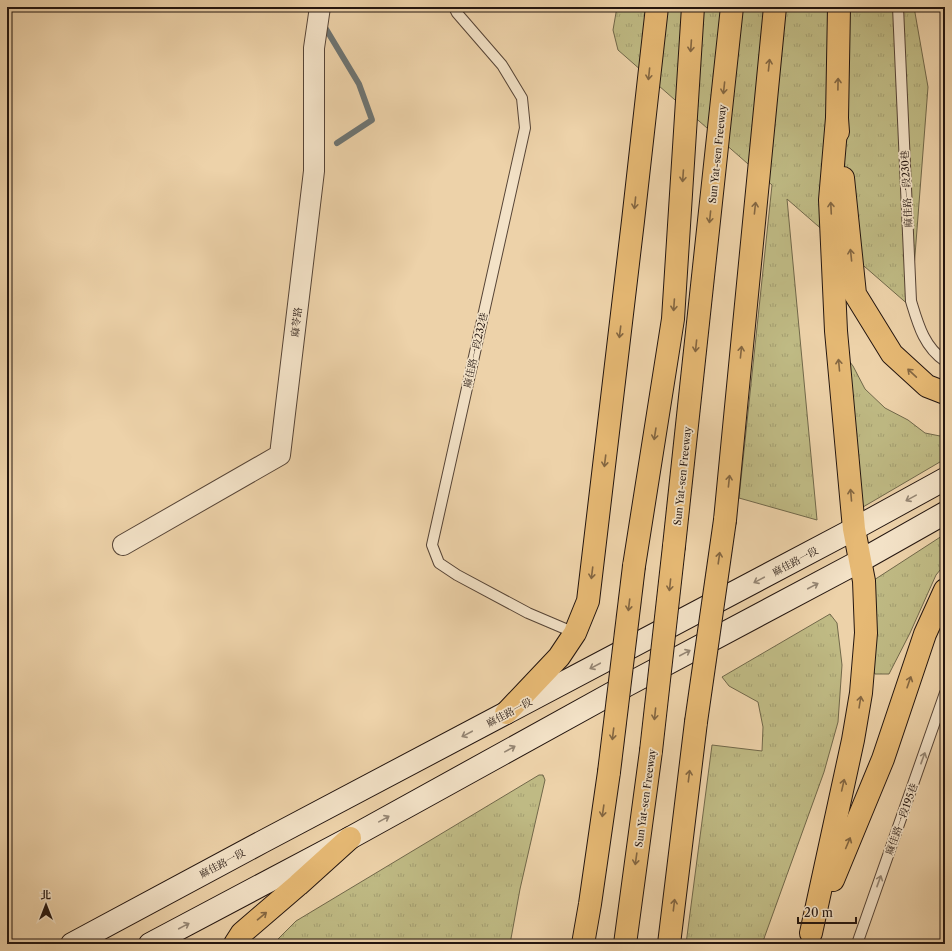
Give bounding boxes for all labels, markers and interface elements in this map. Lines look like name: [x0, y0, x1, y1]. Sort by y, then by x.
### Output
one-way arrow: [687, 39, 694, 52]
one-way arrow: [766, 59, 773, 72]
one-way arrow: [646, 67, 653, 80]
one-way arrow: [834, 78, 841, 91]
one-way arrow: [720, 81, 727, 94]
street label: Sun Yat-sen Freeway: [706, 104, 729, 204]
street label: 麻佳路一段230巷: [898, 150, 915, 228]
one-way arrow: [679, 169, 686, 182]
one-way arrow: [631, 196, 639, 209]
one-way arrow: [752, 202, 759, 215]
one-way arrow: [827, 202, 834, 215]
one-way arrow: [706, 210, 713, 223]
one-way arrow: [847, 249, 855, 262]
one-way arrow: [670, 298, 677, 311]
street label: 麻苓路: [288, 306, 305, 338]
street label: 麻佳路一段232巷: [460, 311, 490, 389]
one-way arrow: [616, 325, 624, 338]
one-way arrow: [692, 339, 700, 352]
one-way arrow: [738, 346, 745, 359]
one-way arrow: [836, 359, 843, 372]
one-way arrow: [907, 368, 918, 377]
street label: Sun Yat-sen Freeway: [671, 426, 694, 526]
one-way arrow: [651, 427, 659, 440]
one-way arrow: [601, 454, 609, 467]
one-way arrow: [725, 475, 732, 488]
one-way arrow: [848, 488, 855, 501]
one-way arrow: [905, 495, 917, 503]
street label: 麻佳路一段: [770, 544, 820, 579]
one-way arrow: [715, 552, 723, 565]
one-way arrow: [588, 566, 595, 579]
one-way arrow: [753, 576, 765, 584]
one-way arrow: [666, 578, 674, 591]
one-way arrow: [807, 582, 819, 589]
one-way arrow: [625, 598, 633, 611]
one-way arrow: [679, 649, 691, 657]
one-way arrow: [589, 663, 601, 671]
one-way arrow: [906, 676, 913, 689]
street label: 麻佳路一段: [484, 695, 534, 730]
one-way arrow: [856, 696, 864, 709]
one-way arrow: [651, 707, 659, 720]
one-way arrow: [610, 727, 617, 740]
one-way arrow: [462, 730, 474, 738]
one-way arrow: [504, 745, 516, 753]
street label: Sun Yat-sen Freeway: [632, 748, 659, 848]
one-way arrow: [919, 753, 927, 765]
one-way arrow: [686, 770, 693, 783]
one-way arrow: [840, 779, 848, 792]
street label: 麻佳路一段195巷: [882, 781, 920, 857]
one-way arrow: [599, 804, 607, 817]
one-way arrow: [378, 814, 390, 822]
one-way arrow: [845, 837, 852, 849]
street label: 麻佳路一段: [197, 846, 247, 881]
one-way arrow: [632, 852, 640, 865]
one-way arrow: [876, 874, 883, 887]
north arrow: [26, 885, 66, 925]
text: 北: [41, 888, 52, 902]
one-way arrow: [670, 899, 678, 912]
scale bar: [798, 899, 856, 925]
text: 20 m: [804, 905, 833, 920]
one-way arrow: [257, 912, 267, 921]
one-way arrow: [178, 921, 190, 929]

